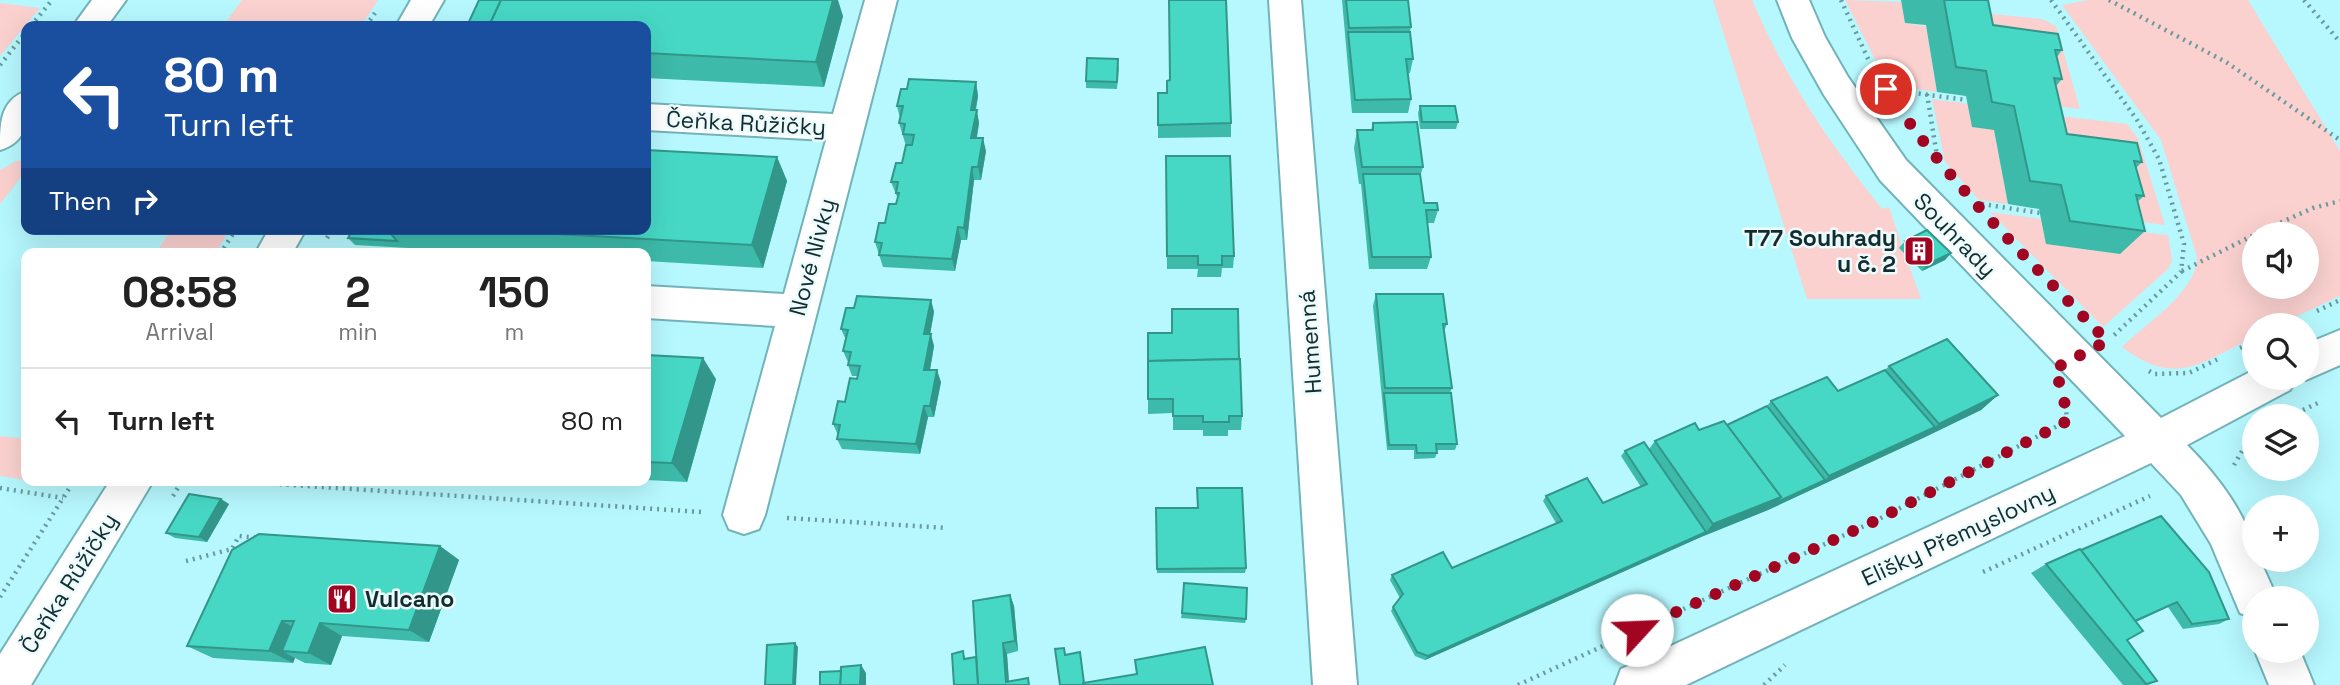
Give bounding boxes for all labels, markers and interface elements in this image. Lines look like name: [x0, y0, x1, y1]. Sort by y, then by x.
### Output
text: 80 m: [164, 44, 279, 106]
icon: left: [49, 49, 140, 140]
pin: [1856, 59, 1916, 119]
icon: arrive: [1867, 70, 1905, 108]
street label: Čeňka Růžičky: [665, 104, 827, 142]
text: Turn left: [164, 105, 294, 145]
icon: right: [126, 182, 164, 220]
text: Then: [49, 184, 112, 218]
street label: Souhrady: [1907, 186, 2003, 284]
street label: Nové Nivky: [782, 195, 842, 319]
map controls: [2242, 222, 2319, 663]
button: sound: [2242, 222, 2319, 299]
place label: T77 Souhrady u č. 2: [1744, 223, 1896, 279]
building icon: T77 Souhrady u č. 2: [1902, 234, 1936, 268]
text: 08:58: [122, 266, 237, 319]
text: 2: [345, 266, 370, 319]
text: 150: [479, 266, 550, 319]
street label: Humenná: [1291, 289, 1329, 395]
button: search: [2242, 313, 2319, 390]
text: Arrival: [145, 317, 214, 347]
text: min: [338, 317, 378, 347]
text: m: [504, 317, 524, 347]
icon: left: [49, 402, 87, 440]
text: Turn left: [108, 404, 215, 438]
text: 80 m: [561, 404, 623, 438]
button: layers: [2242, 404, 2319, 481]
street label: Elišky Přemyslovny: [1857, 477, 2059, 593]
button: +: [2242, 495, 2319, 572]
street label: Čeňka Růžičky: [14, 507, 124, 659]
restaurant icon: Vulcano: [325, 582, 359, 616]
place label: Vulcano: [365, 584, 454, 614]
button: −: [2242, 586, 2319, 663]
position arrow: [1600, 593, 1674, 667]

